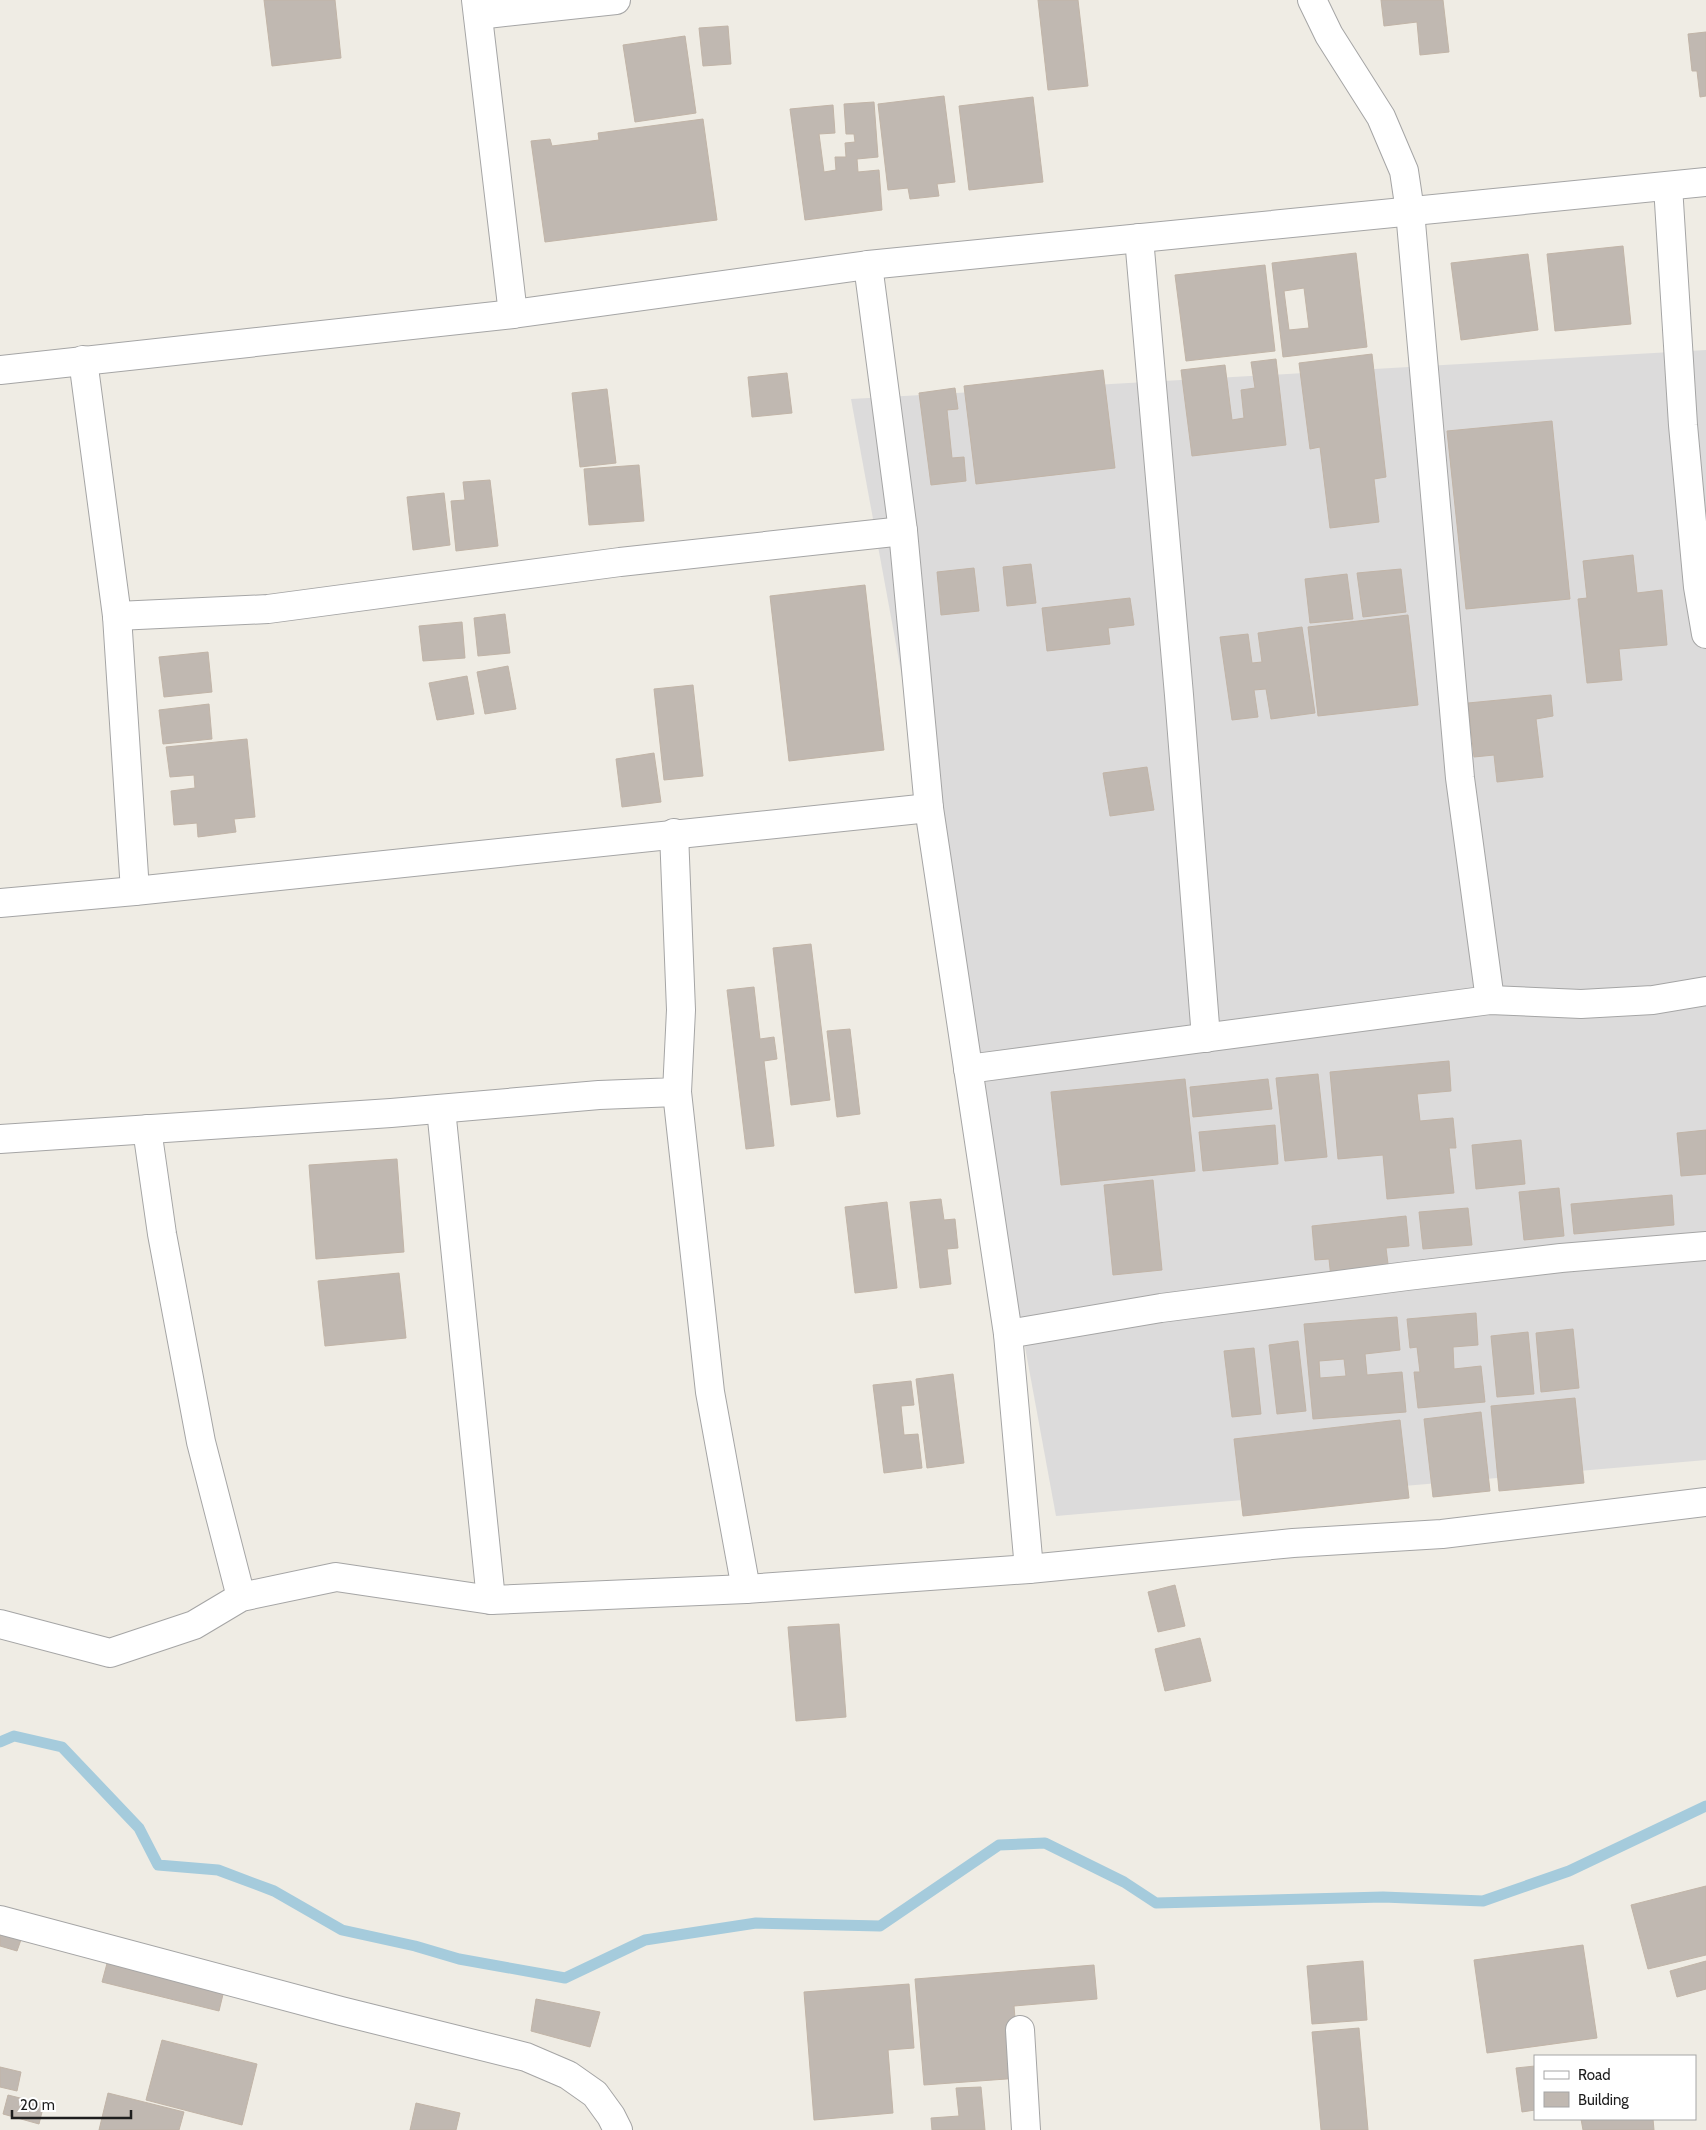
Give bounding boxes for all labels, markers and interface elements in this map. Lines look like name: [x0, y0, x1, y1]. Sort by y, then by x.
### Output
legend: [1534, 2055, 1696, 2120]
text: Road: [1578, 2066, 1611, 2084]
scale bar: [12, 2088, 131, 2120]
text: Building: [1578, 2091, 1629, 2109]
text: 20 m: [20, 2096, 55, 2114]

